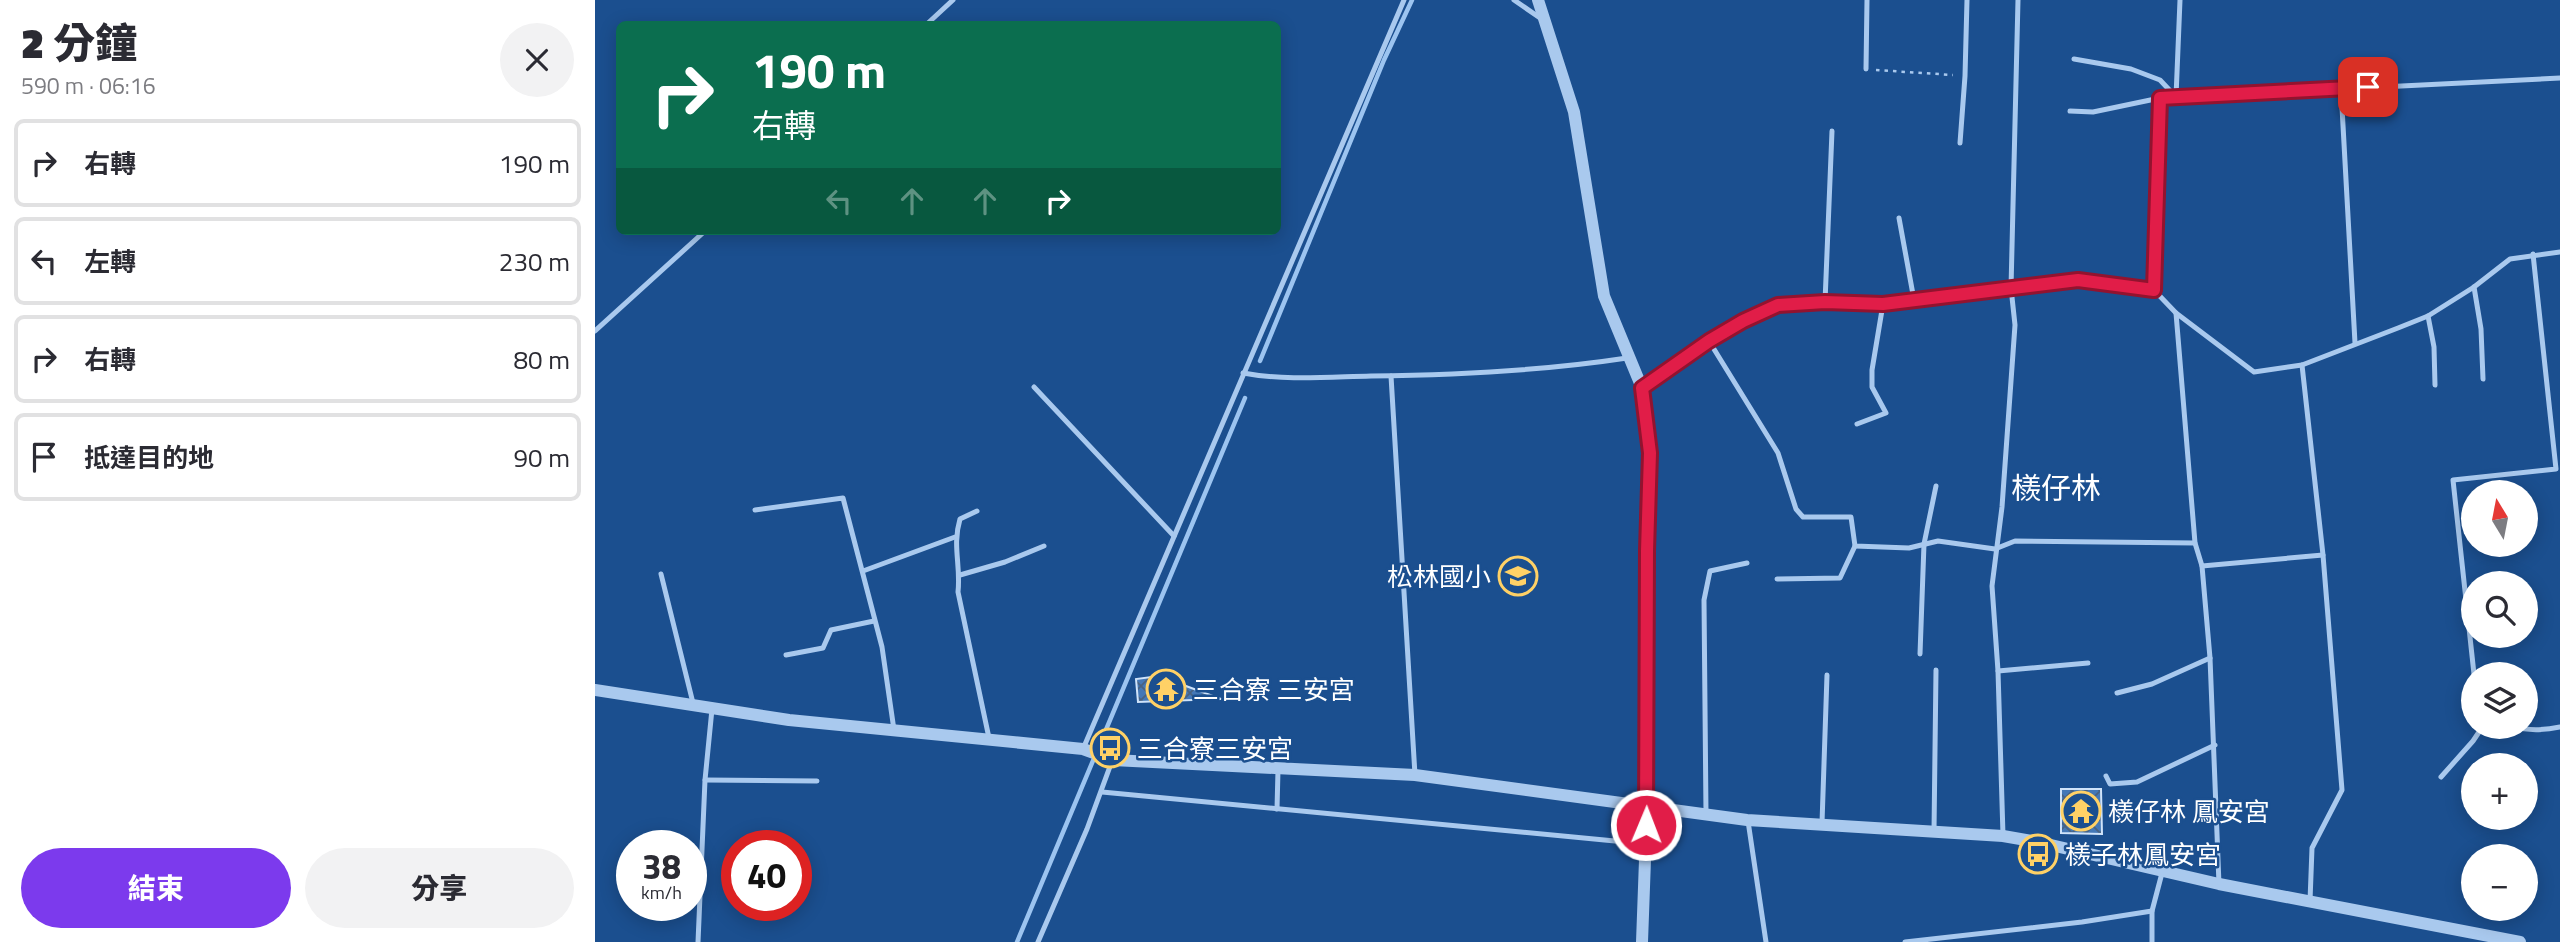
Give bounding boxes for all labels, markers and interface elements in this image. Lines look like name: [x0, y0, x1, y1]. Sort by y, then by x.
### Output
text: 2 分鐘: [21, 10, 137, 74]
button: close: [500, 23, 574, 97]
text: 190 m: [752, 32, 886, 107]
icon: right: [637, 49, 728, 140]
pin: [2338, 57, 2398, 117]
text: 590 m · 06:16: [21, 68, 156, 103]
icon: arrive: [2349, 68, 2387, 106]
text: 右轉: [752, 101, 816, 149]
icon: right: [25, 144, 63, 182]
text: 右轉: [84, 144, 136, 183]
text: 190 m: [499, 144, 570, 183]
icon: left: [820, 182, 858, 220]
icon: ahead: [893, 182, 931, 220]
icon: ahead: [966, 182, 1004, 220]
icon: right: [1039, 182, 1077, 220]
icon: left: [25, 242, 63, 280]
text: 左轉: [84, 242, 136, 281]
text: 230 m: [499, 242, 570, 281]
icon: right: [25, 340, 63, 378]
text: 右轉: [84, 340, 136, 379]
text: 80 m: [513, 340, 570, 379]
icon: arrive: [25, 438, 63, 476]
text: 抵達目的地: [84, 438, 214, 477]
text: 90 m: [513, 438, 570, 477]
district label: 檨仔林: [2011, 465, 2101, 511]
north arrow: [2461, 480, 2537, 556]
map controls: [2461, 480, 2538, 921]
school or university icon: 松林國小: [1497, 555, 1539, 597]
place label: 松林國小: [1387, 557, 1491, 596]
button: search: [2461, 571, 2538, 648]
button: layers: [2461, 662, 2538, 739]
temple icon: 三合寮 三安宮: [1145, 668, 1187, 710]
place label: 三合寮 三安宮: [1193, 670, 1355, 709]
bus stop icon: 三合寮三安宮: [1089, 727, 1131, 769]
place label: 三合寮三安宮: [1137, 729, 1293, 768]
button: +: [2461, 753, 2538, 830]
position arrow: [1609, 788, 1683, 862]
temple icon: 檨仔林 鳳安宮: [2060, 790, 2102, 832]
place label: 檨仔林 鳳安宮: [2108, 792, 2270, 831]
speed limit sign: 40: [721, 830, 812, 921]
bus stop icon: 檨子林鳳安宮: [2017, 833, 2059, 875]
place label: 檨子林鳳安宮: [2065, 835, 2221, 874]
text: 38: [642, 839, 681, 893]
button: −: [2461, 844, 2538, 921]
button: 結束: [21, 848, 291, 928]
button: 分享: [305, 848, 574, 928]
text: km/h: [641, 879, 682, 906]

